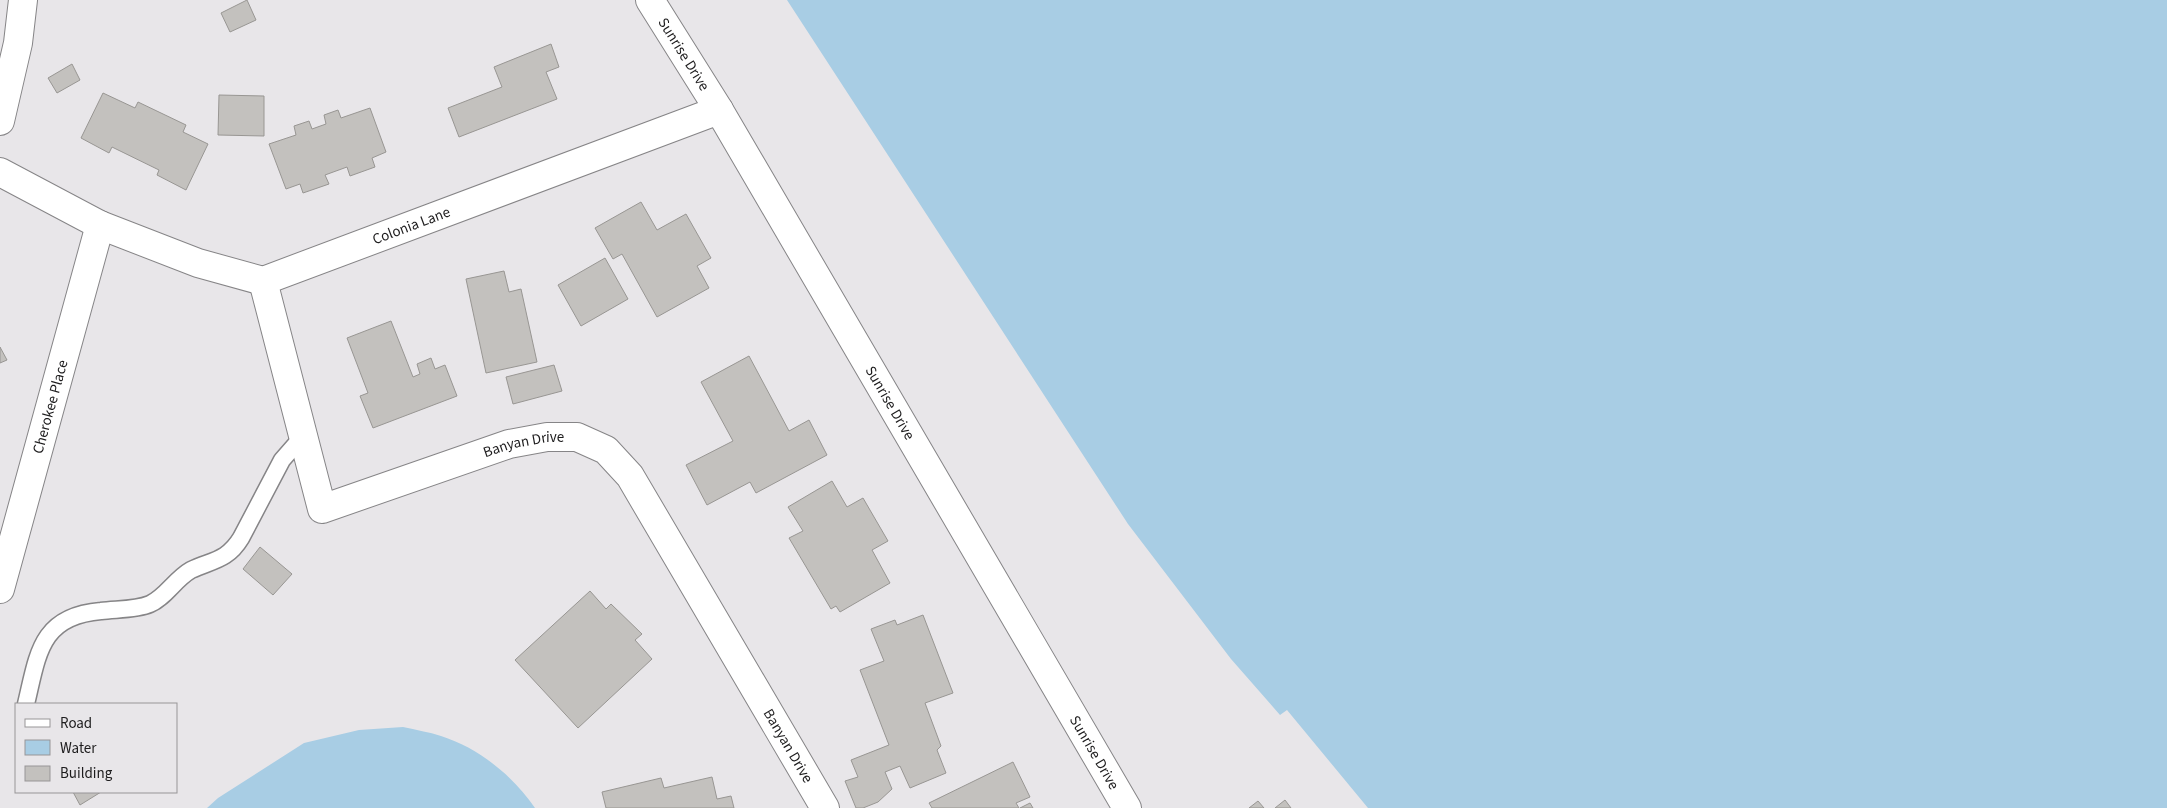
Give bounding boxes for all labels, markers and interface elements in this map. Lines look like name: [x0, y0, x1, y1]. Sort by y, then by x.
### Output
street label: Sunrise Drive: [653, 14, 715, 95]
street label: Colonia Lane: [369, 201, 453, 250]
street label: Cherokee Place: [27, 358, 73, 456]
street label: Sunrise Drive: [860, 362, 920, 444]
street label: Banyan Drive: [480, 427, 564, 463]
legend: [15, 703, 178, 793]
street label: Banyan Drive: [758, 705, 818, 787]
street label: Sunrise Drive: [1065, 711, 1124, 793]
text: Road: [60, 713, 92, 734]
text: Water: [60, 738, 97, 759]
text: Building: [60, 763, 113, 784]

